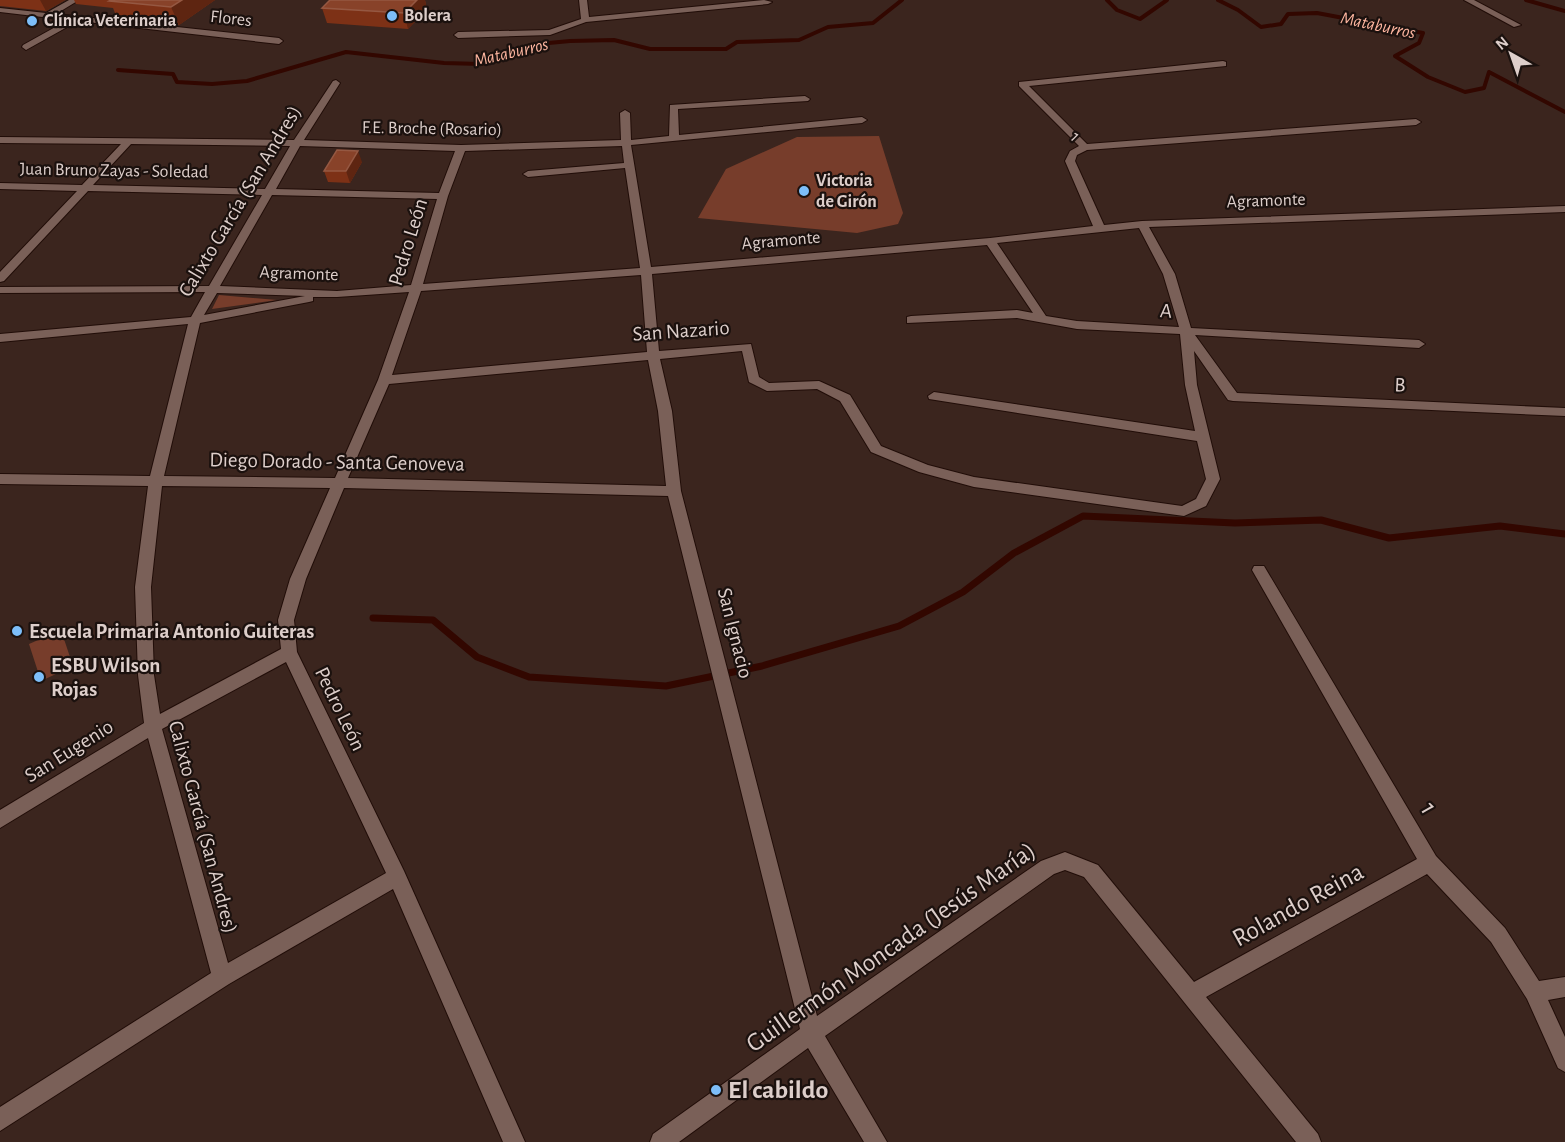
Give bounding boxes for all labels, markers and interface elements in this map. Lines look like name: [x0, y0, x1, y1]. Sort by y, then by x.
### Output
place label: Bolera: [404, 7, 452, 25]
street label: Flores: [209, 8, 253, 30]
marker: Bolera: [385, 9, 399, 23]
water label: Mataburros: [1339, 9, 1417, 43]
place label: Clínica Veterinaria: [44, 12, 177, 30]
marker: Clínica Veterinaria: [25, 14, 39, 28]
north arrow: [1481, 24, 1541, 84]
text: N: [1493, 34, 1511, 53]
water label: Mataburros: [472, 36, 550, 70]
street label: Calixto García (San Andres): [175, 102, 305, 300]
street label: F.E. Broche (Rosario): [362, 119, 502, 139]
street label: 1: [1066, 128, 1084, 146]
street label: Juan Bruno Zayas - Soledad: [20, 160, 208, 182]
place label: Victoria de Girón: [816, 172, 877, 211]
marker: Victoria de Girón: [797, 184, 811, 198]
street label: Agramonte: [1226, 191, 1306, 211]
street label: Pedro León: [385, 196, 431, 288]
street label: Agramonte: [741, 229, 821, 253]
street label: Agramonte: [259, 264, 339, 284]
street label: A: [1159, 300, 1173, 322]
street label: San Nazario: [632, 317, 730, 345]
street label: B: [1394, 374, 1406, 396]
street label: Diego Dorado - Santa Genoveva: [209, 449, 465, 475]
street label: San Ignacio: [714, 586, 756, 680]
place label: Escuela Primaria Antonio Guiteras: [29, 621, 314, 642]
marker: Escuela Primaria Antonio Guiteras: [10, 624, 24, 638]
place label: ESBU Wilson Rojas: [51, 655, 160, 700]
street label: Pedro León: [311, 664, 369, 754]
marker: ESBU Wilson Rojas: [32, 670, 46, 684]
street label: San Eugenio: [21, 716, 117, 786]
street label: Calixto García (San Andres): [165, 719, 241, 935]
street label: 1: [1416, 798, 1442, 818]
street label: Guillermón Moncada (Jesús María): [742, 837, 1040, 1057]
street label: Rolando Reina: [1228, 858, 1368, 952]
place label: El cabildo: [728, 1077, 828, 1103]
marker: El cabildo: [709, 1083, 723, 1097]

